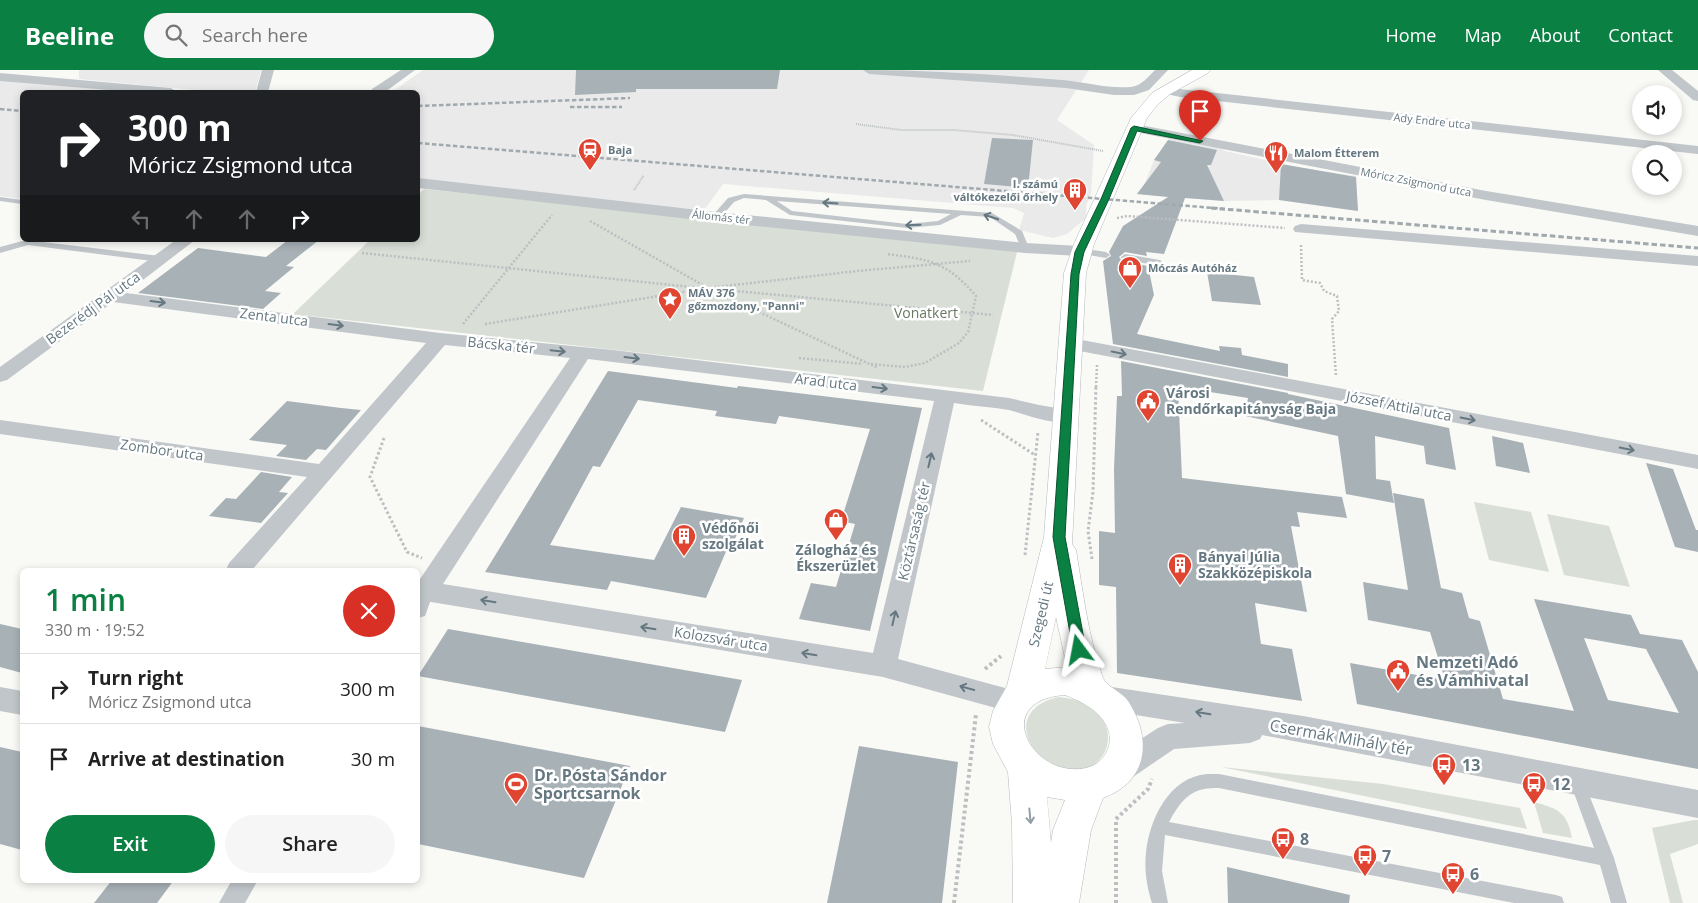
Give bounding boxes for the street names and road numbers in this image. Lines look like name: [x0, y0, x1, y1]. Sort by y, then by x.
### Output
street label: Ady Endre utca: [1393, 109, 1471, 132]
street label: Móricz Zsigmond utca: [1359, 163, 1473, 200]
street label: Állomás tér: [691, 206, 751, 227]
street label: Bezerédj Pál utca: [42, 267, 144, 348]
street label: Zenta utca: [239, 303, 309, 330]
street label: Bácska tér: [466, 332, 536, 358]
street label: Arad utca: [794, 368, 858, 395]
street label: József Attila utca: [1343, 386, 1453, 425]
street label: Zombor utca: [119, 434, 205, 465]
street label: Köztársaság tér: [893, 479, 934, 582]
street label: Szegedi út: [1024, 579, 1057, 649]
street label: Kolozsvár utca: [673, 622, 769, 655]
street label: Csermák Mihály tér: [1268, 714, 1414, 760]

